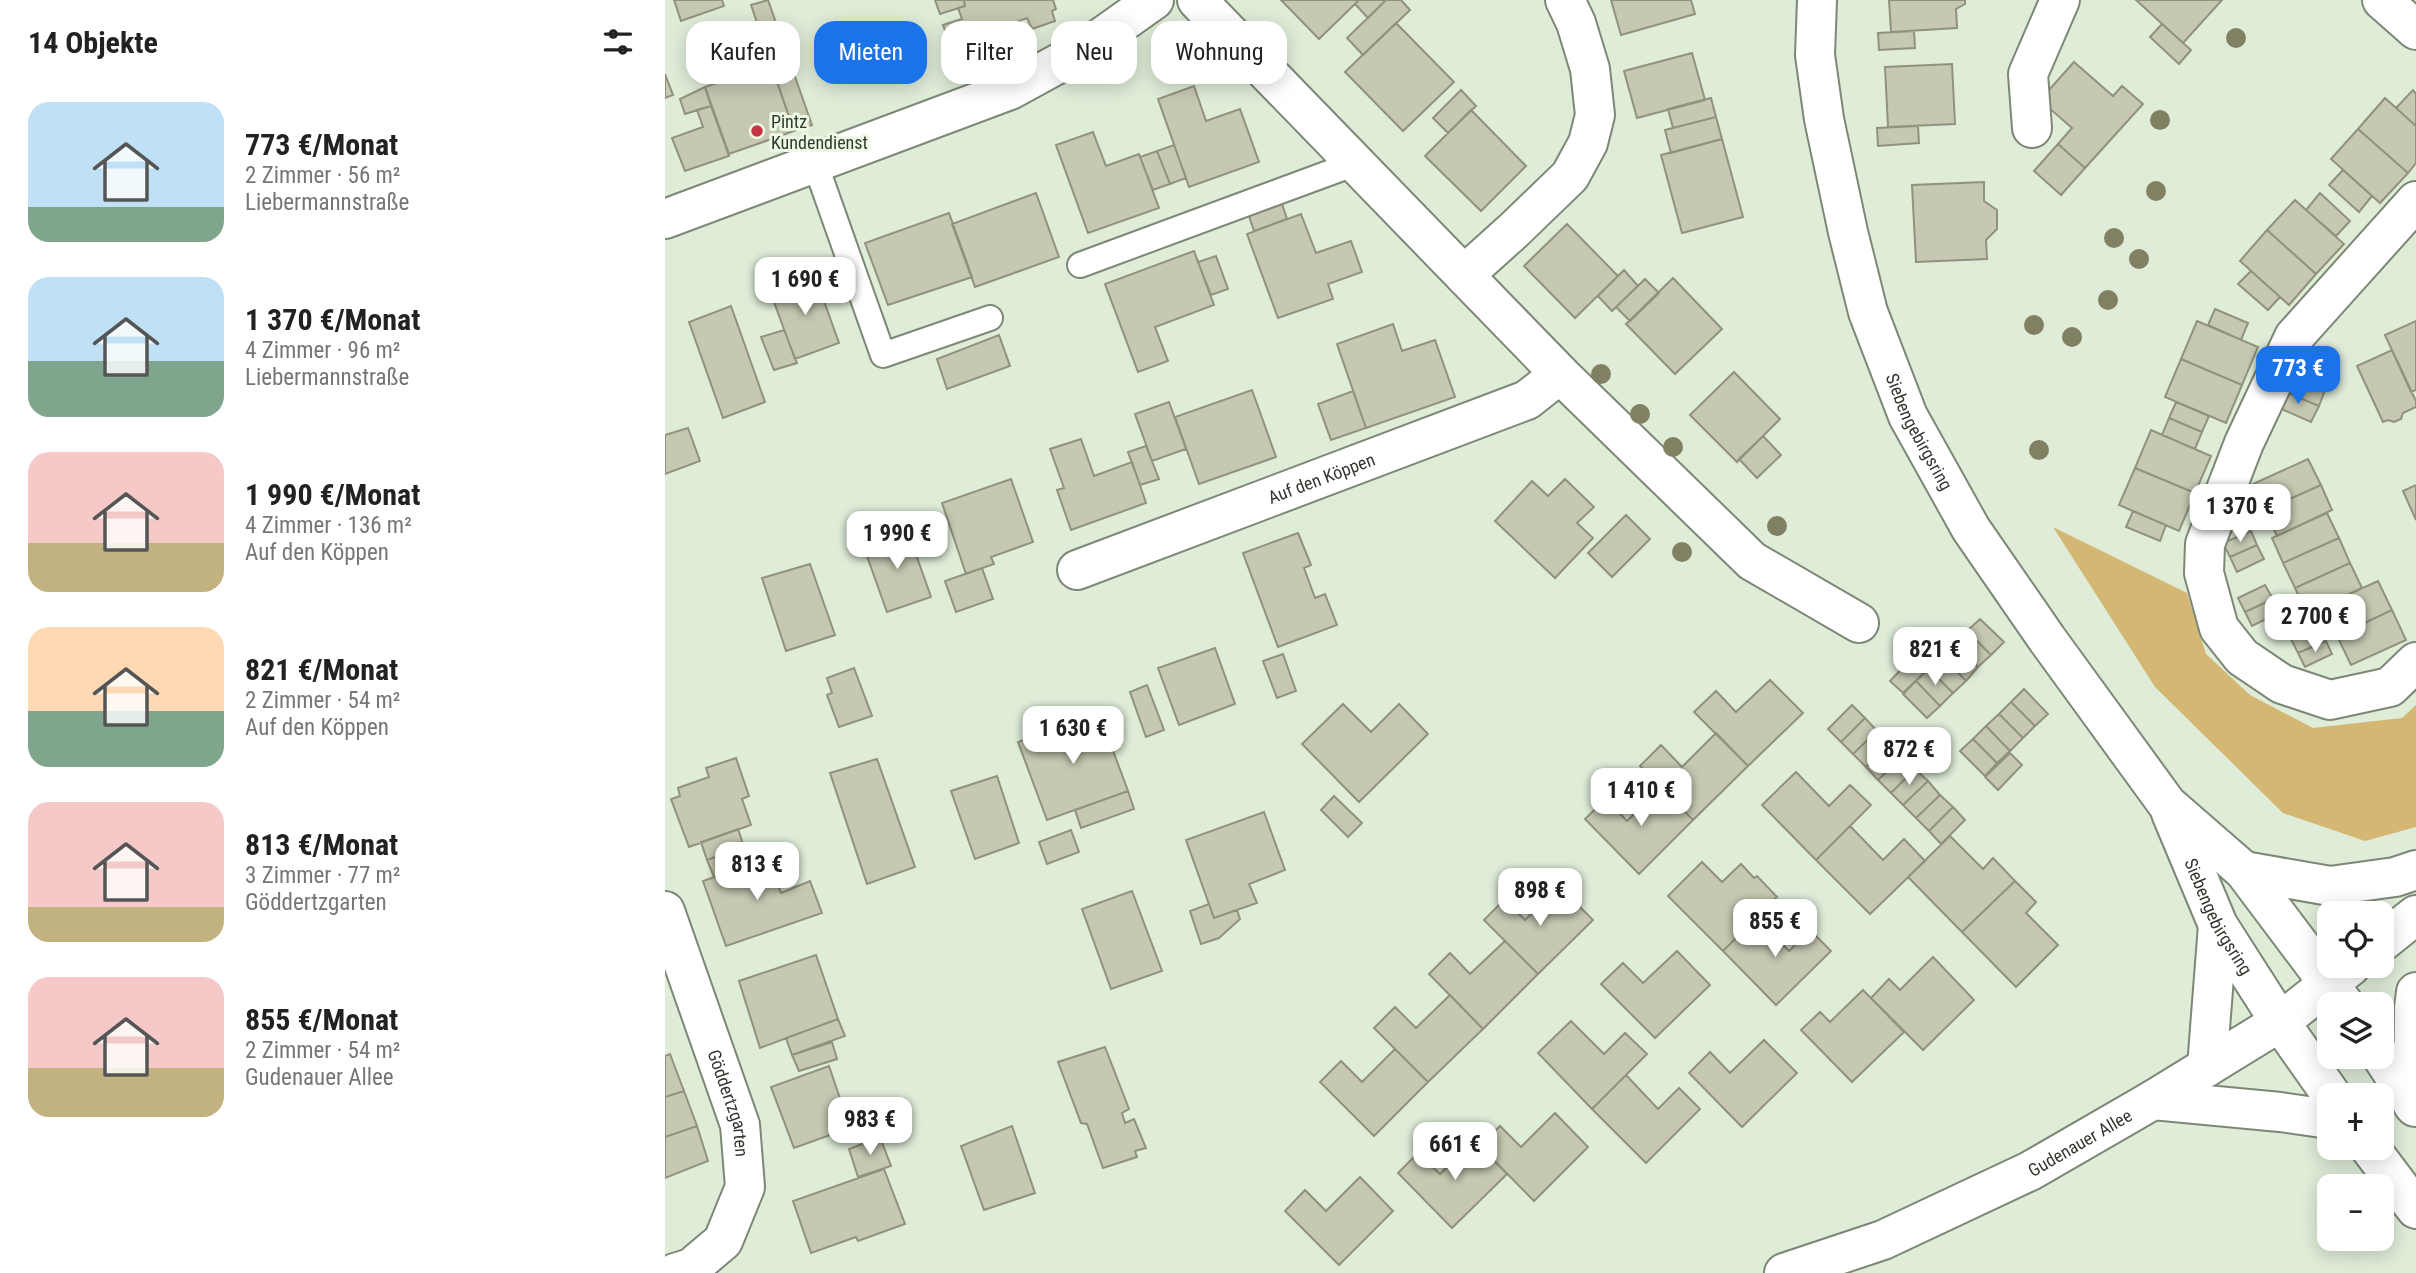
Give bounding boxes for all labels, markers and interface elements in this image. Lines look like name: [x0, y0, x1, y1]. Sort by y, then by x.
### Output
chip: Kaufen: [686, 21, 800, 84]
chip: Mieten: [814, 21, 927, 84]
chip: Filter: [941, 21, 1037, 84]
chip: Neu: [1051, 21, 1137, 84]
chip: Wohnung: [1151, 21, 1287, 84]
icon: filters: [599, 23, 637, 61]
text: 14 Objekte: [28, 25, 158, 60]
place label: Pintz Kundendienst: [771, 111, 868, 153]
marker: Pintz Kundendienst: [749, 123, 765, 139]
text: 773 €/Monat: [245, 127, 398, 162]
icon: home: [84, 130, 168, 214]
text: 2 Zimmer · 56 m²: [245, 162, 400, 189]
text: Liebermannstraße: [245, 189, 409, 216]
pin: 1 690 €: [740, 258, 870, 317]
text: 1 690 €: [771, 266, 839, 293]
text: 1 370 €/Monat: [245, 302, 420, 337]
icon: home: [84, 305, 168, 389]
text: 4 Zimmer · 96 m²: [245, 337, 400, 364]
pin: 773 €: [2249, 346, 2347, 406]
text: 773 €: [2272, 355, 2324, 382]
text: Liebermannstraße: [245, 364, 409, 391]
street label: Siebengebirgsring: [1882, 370, 1958, 494]
street label: Auf den Köppen: [1265, 448, 1378, 507]
text: 1 990 €/Monat: [245, 477, 420, 512]
icon: home: [84, 480, 168, 564]
pin: 1 370 €: [2175, 484, 2305, 544]
text: 1 370 €: [2206, 493, 2274, 520]
text: 4 Zimmer · 136 m²: [245, 512, 412, 539]
pin: 1 990 €: [832, 512, 962, 571]
text: 1 990 €: [863, 520, 931, 547]
text: Auf den Köppen: [245, 539, 389, 566]
pin: 2 700 €: [2250, 594, 2380, 654]
text: 2 700 €: [2281, 603, 2349, 630]
pin: 821 €: [1886, 628, 1984, 687]
text: 821 €: [1909, 636, 1961, 663]
text: 821 €/Monat: [245, 652, 398, 687]
icon: home: [84, 655, 168, 739]
text: 2 Zimmer · 54 m²: [245, 687, 400, 714]
pin: 1 630 €: [1008, 706, 1138, 766]
text: Auf den Köppen: [245, 714, 389, 741]
text: 1 630 €: [1039, 715, 1107, 742]
pin: 872 €: [1860, 728, 1958, 787]
text: 872 €: [1883, 736, 1935, 763]
pin: 1 410 €: [1576, 768, 1706, 828]
text: 1 410 €: [1607, 777, 1675, 804]
text: 813 €/Monat: [245, 827, 398, 862]
icon: home: [84, 830, 168, 914]
pin: 813 €: [708, 842, 806, 902]
text: 813 €: [731, 851, 783, 878]
street label: Siebengebirgsring: [2181, 855, 2257, 978]
text: 3 Zimmer · 77 m²: [245, 862, 400, 889]
pin: 898 €: [1491, 869, 1589, 928]
text: 898 €: [1514, 877, 1566, 904]
text: Göddertzgarten: [245, 889, 387, 916]
pin: 855 €: [1726, 900, 1824, 959]
map controls: [2317, 901, 2394, 1251]
button: locate: [2317, 901, 2394, 978]
text: 855 €: [1749, 908, 1801, 935]
button: layers: [2317, 992, 2394, 1069]
text: 855 €/Monat: [245, 1002, 398, 1037]
icon: home: [84, 1005, 168, 1089]
text: 2 Zimmer · 54 m²: [245, 1037, 400, 1064]
street label: Göddertzgarten: [704, 1047, 753, 1157]
text: Gudenauer Allee: [245, 1064, 394, 1091]
button: +: [2317, 1083, 2394, 1160]
pin: 983 €: [821, 1098, 919, 1157]
street label: Gudenauer Allee: [2024, 1104, 2135, 1181]
text: 983 €: [844, 1106, 896, 1133]
pin: 661 €: [1406, 1122, 1504, 1182]
text: 661 €: [1429, 1131, 1481, 1158]
button: −: [2317, 1174, 2394, 1251]

